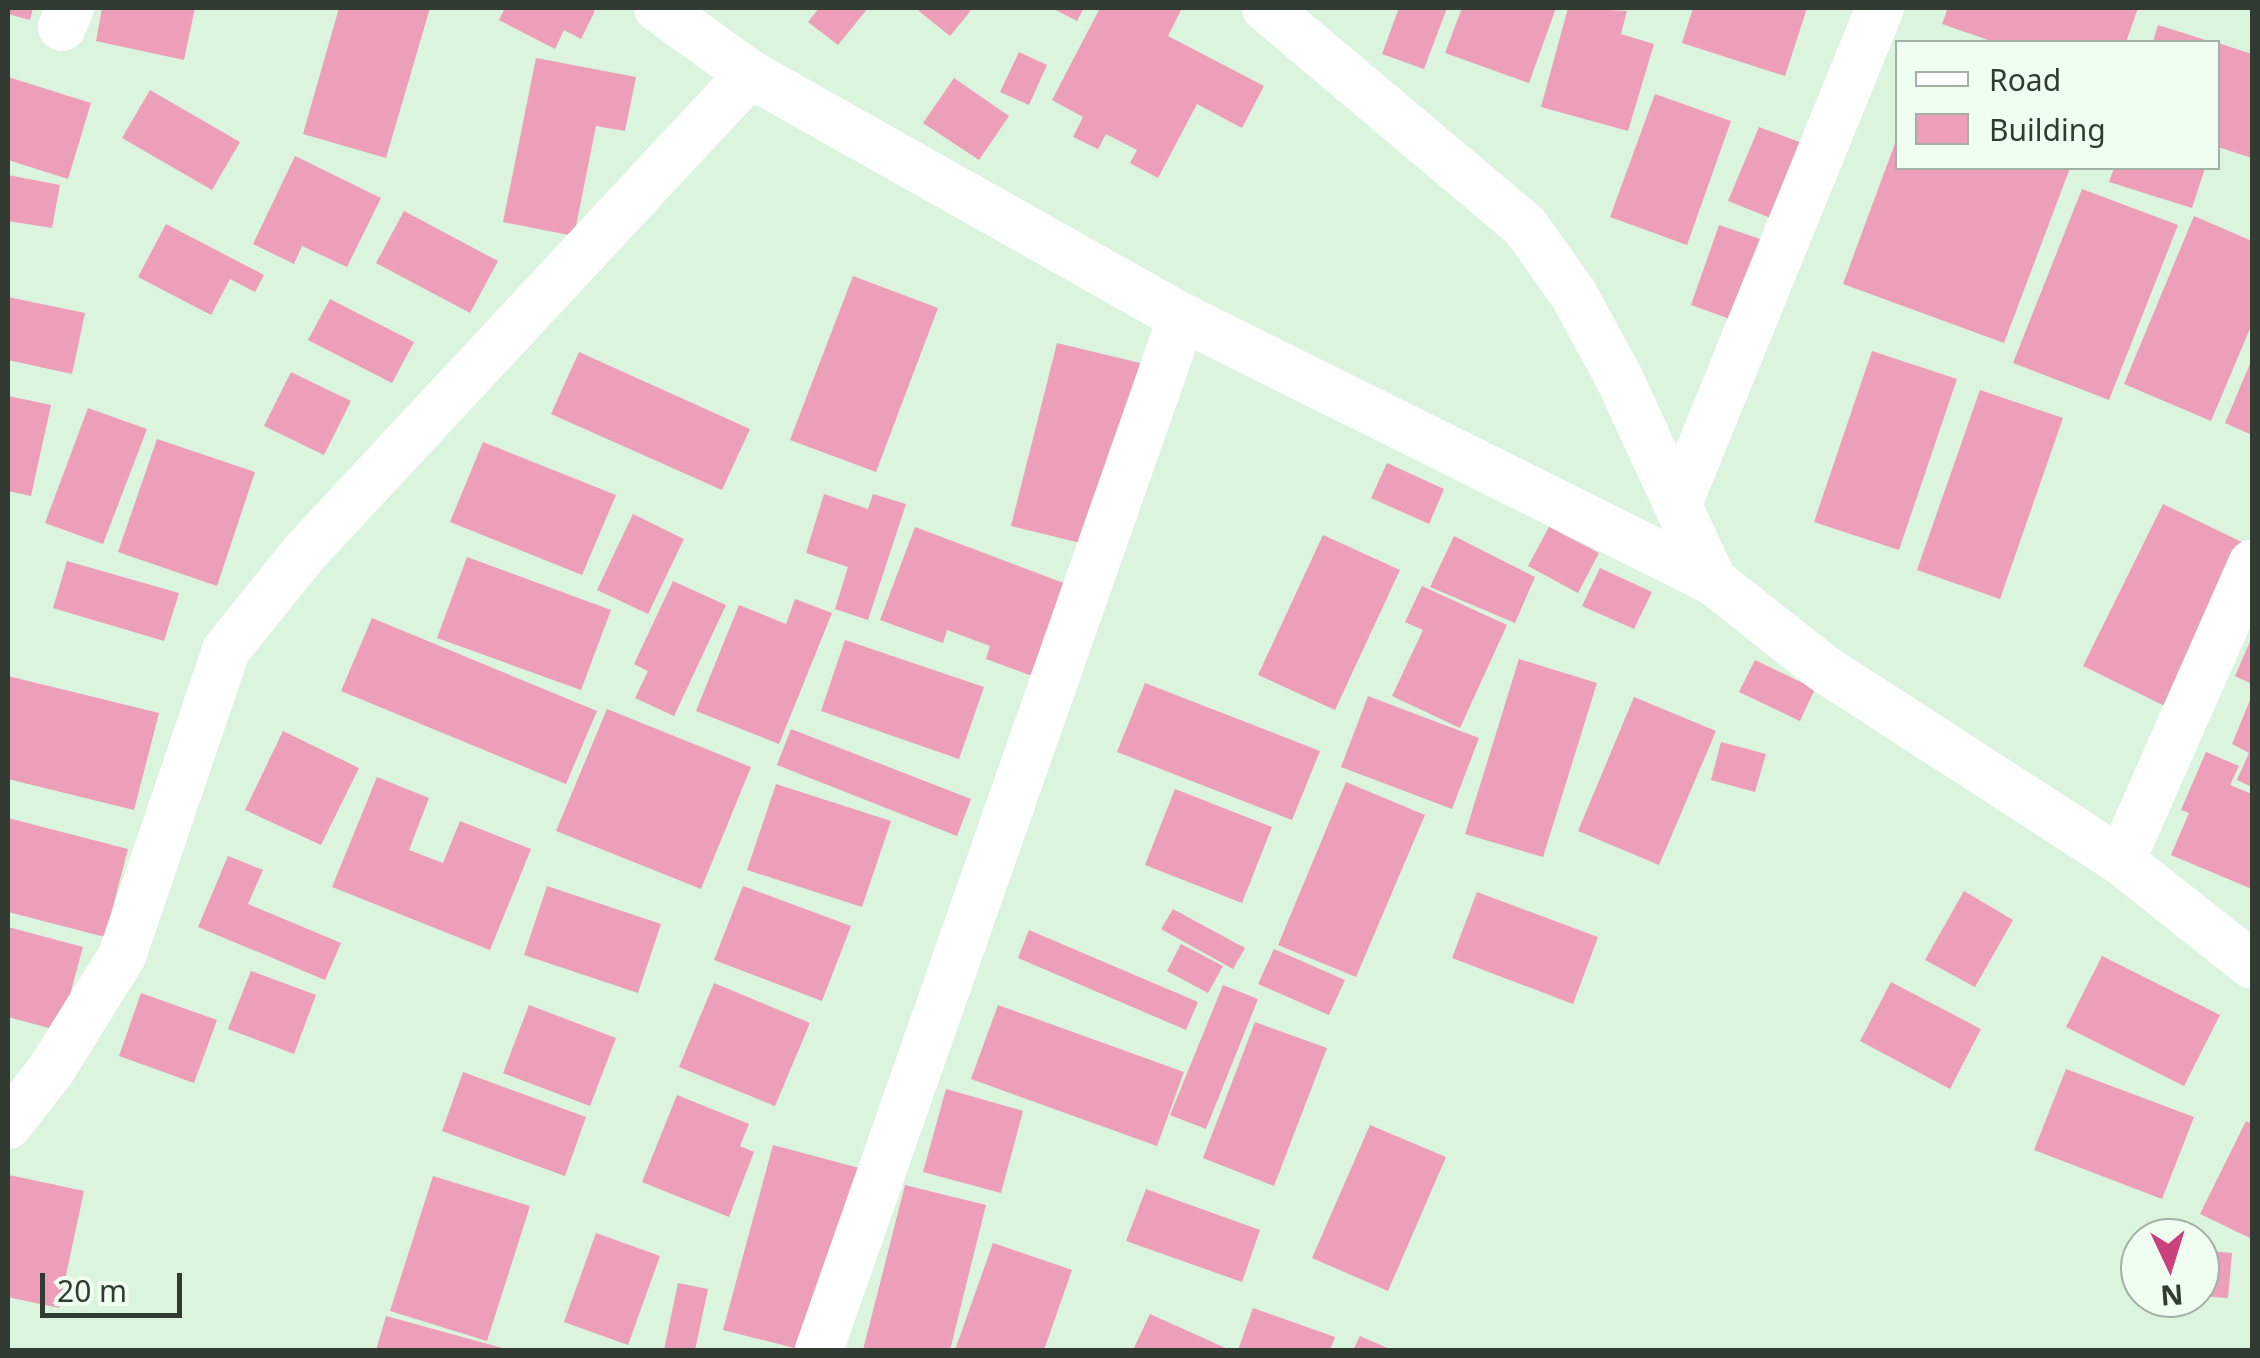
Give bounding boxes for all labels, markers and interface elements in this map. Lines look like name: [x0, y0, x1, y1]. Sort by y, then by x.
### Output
legend: [1895, 40, 2220, 170]
text: Road: [1989, 59, 2061, 100]
text: Building: [1989, 109, 2106, 150]
north arrow: [2120, 1218, 2220, 1318]
scale bar: [45, 1253, 188, 1315]
text: 20 m: [57, 1270, 127, 1311]
text: N: [2159, 1276, 2185, 1316]

